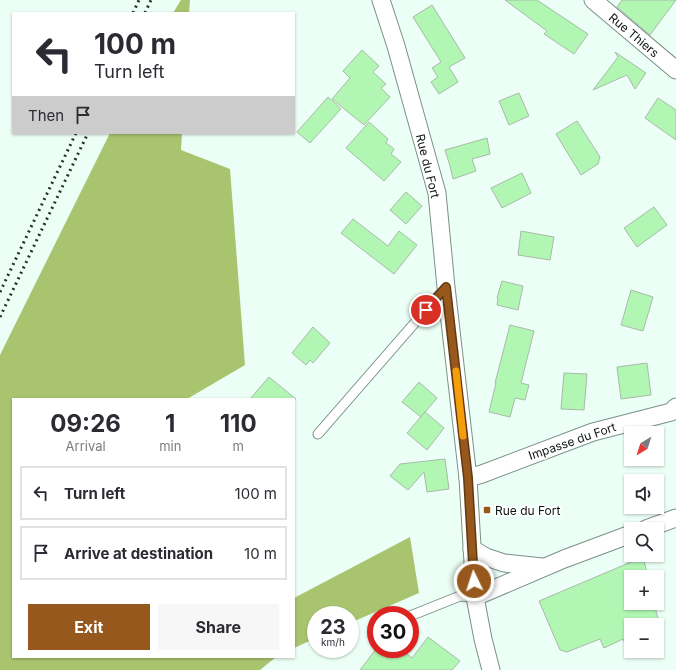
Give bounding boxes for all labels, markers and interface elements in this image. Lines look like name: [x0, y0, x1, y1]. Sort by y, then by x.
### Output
street label: Rue Thiers: [606, 10, 662, 60]
text: 100 m: [94, 27, 176, 61]
icon: left: [28, 28, 80, 80]
text: Turn left: [94, 61, 164, 82]
icon: arrive: [72, 104, 94, 126]
text: Then: [28, 106, 64, 125]
street label: Rue du Fort: [413, 132, 443, 200]
pin: [409, 293, 443, 327]
icon: arrive: [415, 299, 437, 321]
text: 09:26: [50, 409, 121, 438]
text: 1: [165, 409, 175, 438]
text: 110: [220, 409, 257, 438]
street label: Impasse du Fort: [526, 419, 618, 463]
north arrow: [624, 426, 664, 466]
map controls: [624, 426, 664, 658]
text: Arrival: [66, 438, 106, 454]
text: min: [159, 438, 181, 454]
text: m: [233, 438, 244, 454]
button: sound: [624, 474, 664, 514]
icon: left: [30, 482, 52, 504]
text: Turn left: [64, 484, 125, 503]
text: 100 m: [235, 484, 277, 503]
place label: Rue du Fort: [495, 503, 561, 518]
marker: Rue du Fort: [482, 505, 492, 515]
button: search: [624, 522, 664, 562]
icon: arrive: [30, 542, 52, 564]
text: Arrive at destination: [64, 544, 213, 563]
text: 10 m: [244, 544, 277, 563]
position arrow: [453, 560, 495, 602]
button: +: [624, 570, 664, 610]
button: Exit: [28, 604, 150, 650]
button: Share: [158, 604, 279, 650]
speed limit sign: 30: [367, 606, 419, 658]
text: 23: [320, 615, 346, 639]
button: −: [624, 618, 664, 658]
text: km/h: [321, 636, 345, 648]

